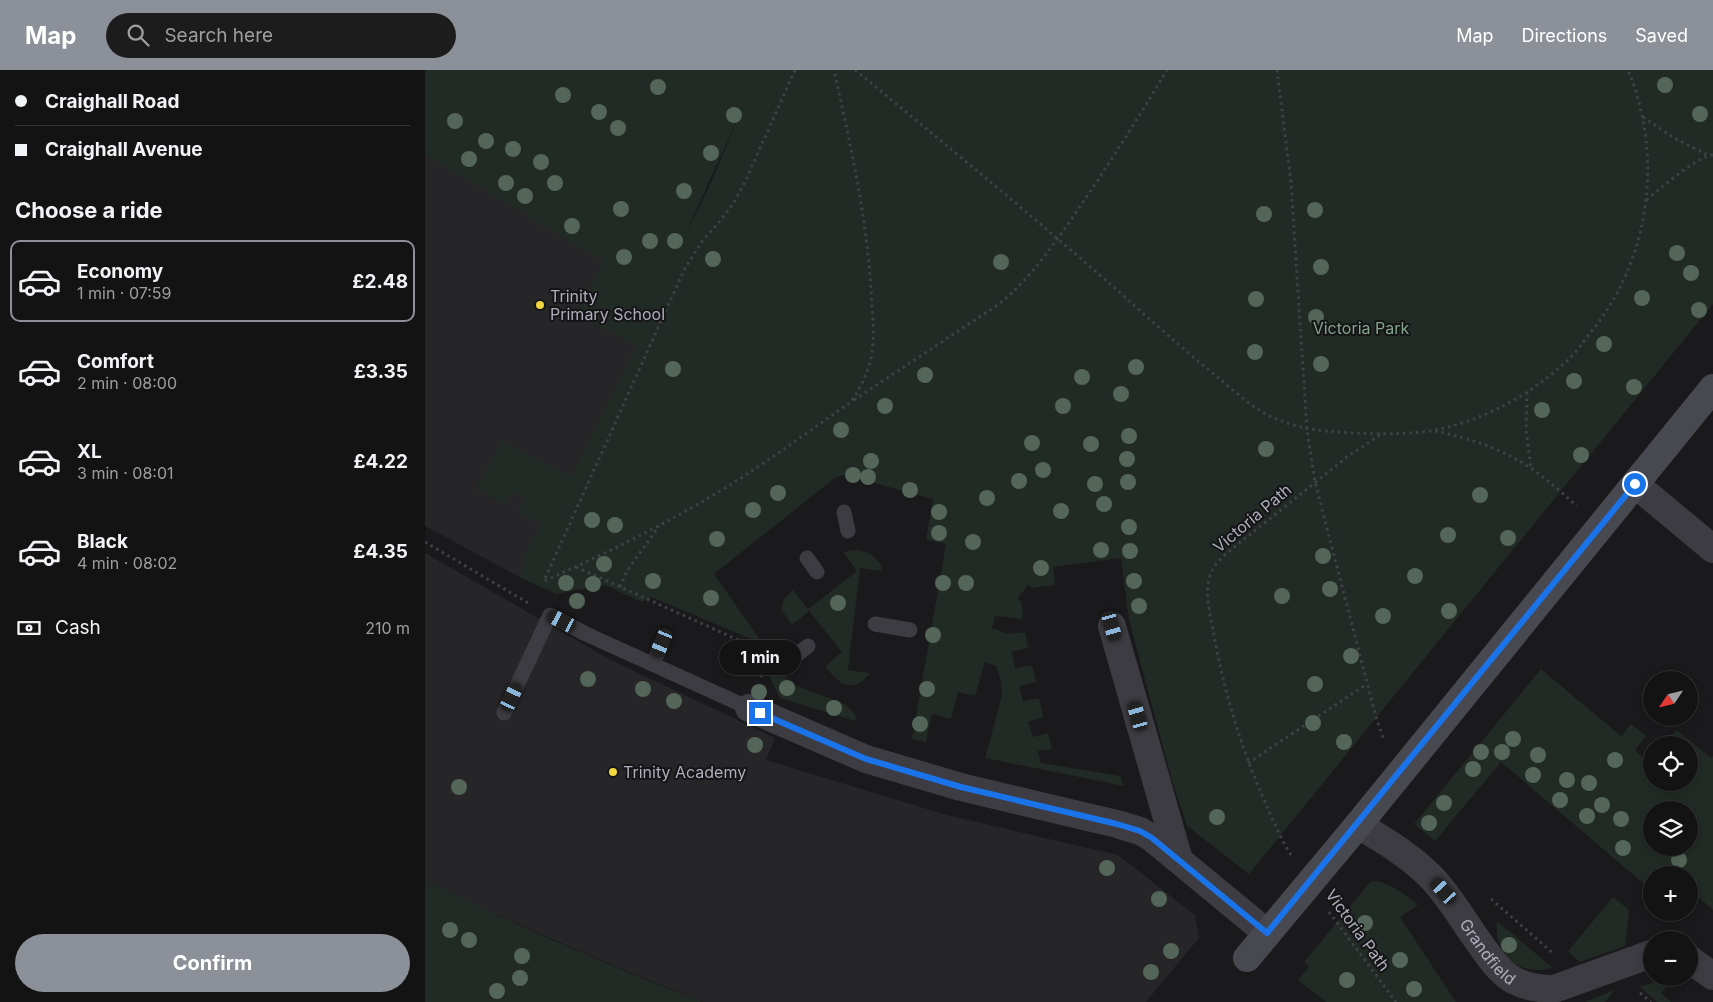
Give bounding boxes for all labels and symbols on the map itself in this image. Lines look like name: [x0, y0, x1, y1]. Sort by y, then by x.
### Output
place label: Trinity Primary School: [550, 286, 665, 324]
marker: Trinity Primary School: [534, 299, 546, 311]
park label: Victoria Park: [1313, 318, 1410, 338]
route start: [1624, 473, 1646, 495]
street label: Victoria Path: [1209, 479, 1295, 557]
car: [545, 608, 578, 634]
car: [1100, 610, 1123, 642]
car: [649, 626, 674, 660]
callout: 1 min: [719, 640, 801, 676]
north arrow: [1643, 671, 1697, 726]
car: [498, 680, 525, 714]
car: [1126, 700, 1149, 732]
route end: [749, 702, 771, 724]
place label: Trinity Academy: [623, 762, 746, 782]
marker: Trinity Academy: [607, 766, 619, 778]
car: [1428, 875, 1459, 907]
street label: Victoria Path: [1322, 885, 1394, 975]
street label: Grandfield: [1456, 915, 1520, 989]

